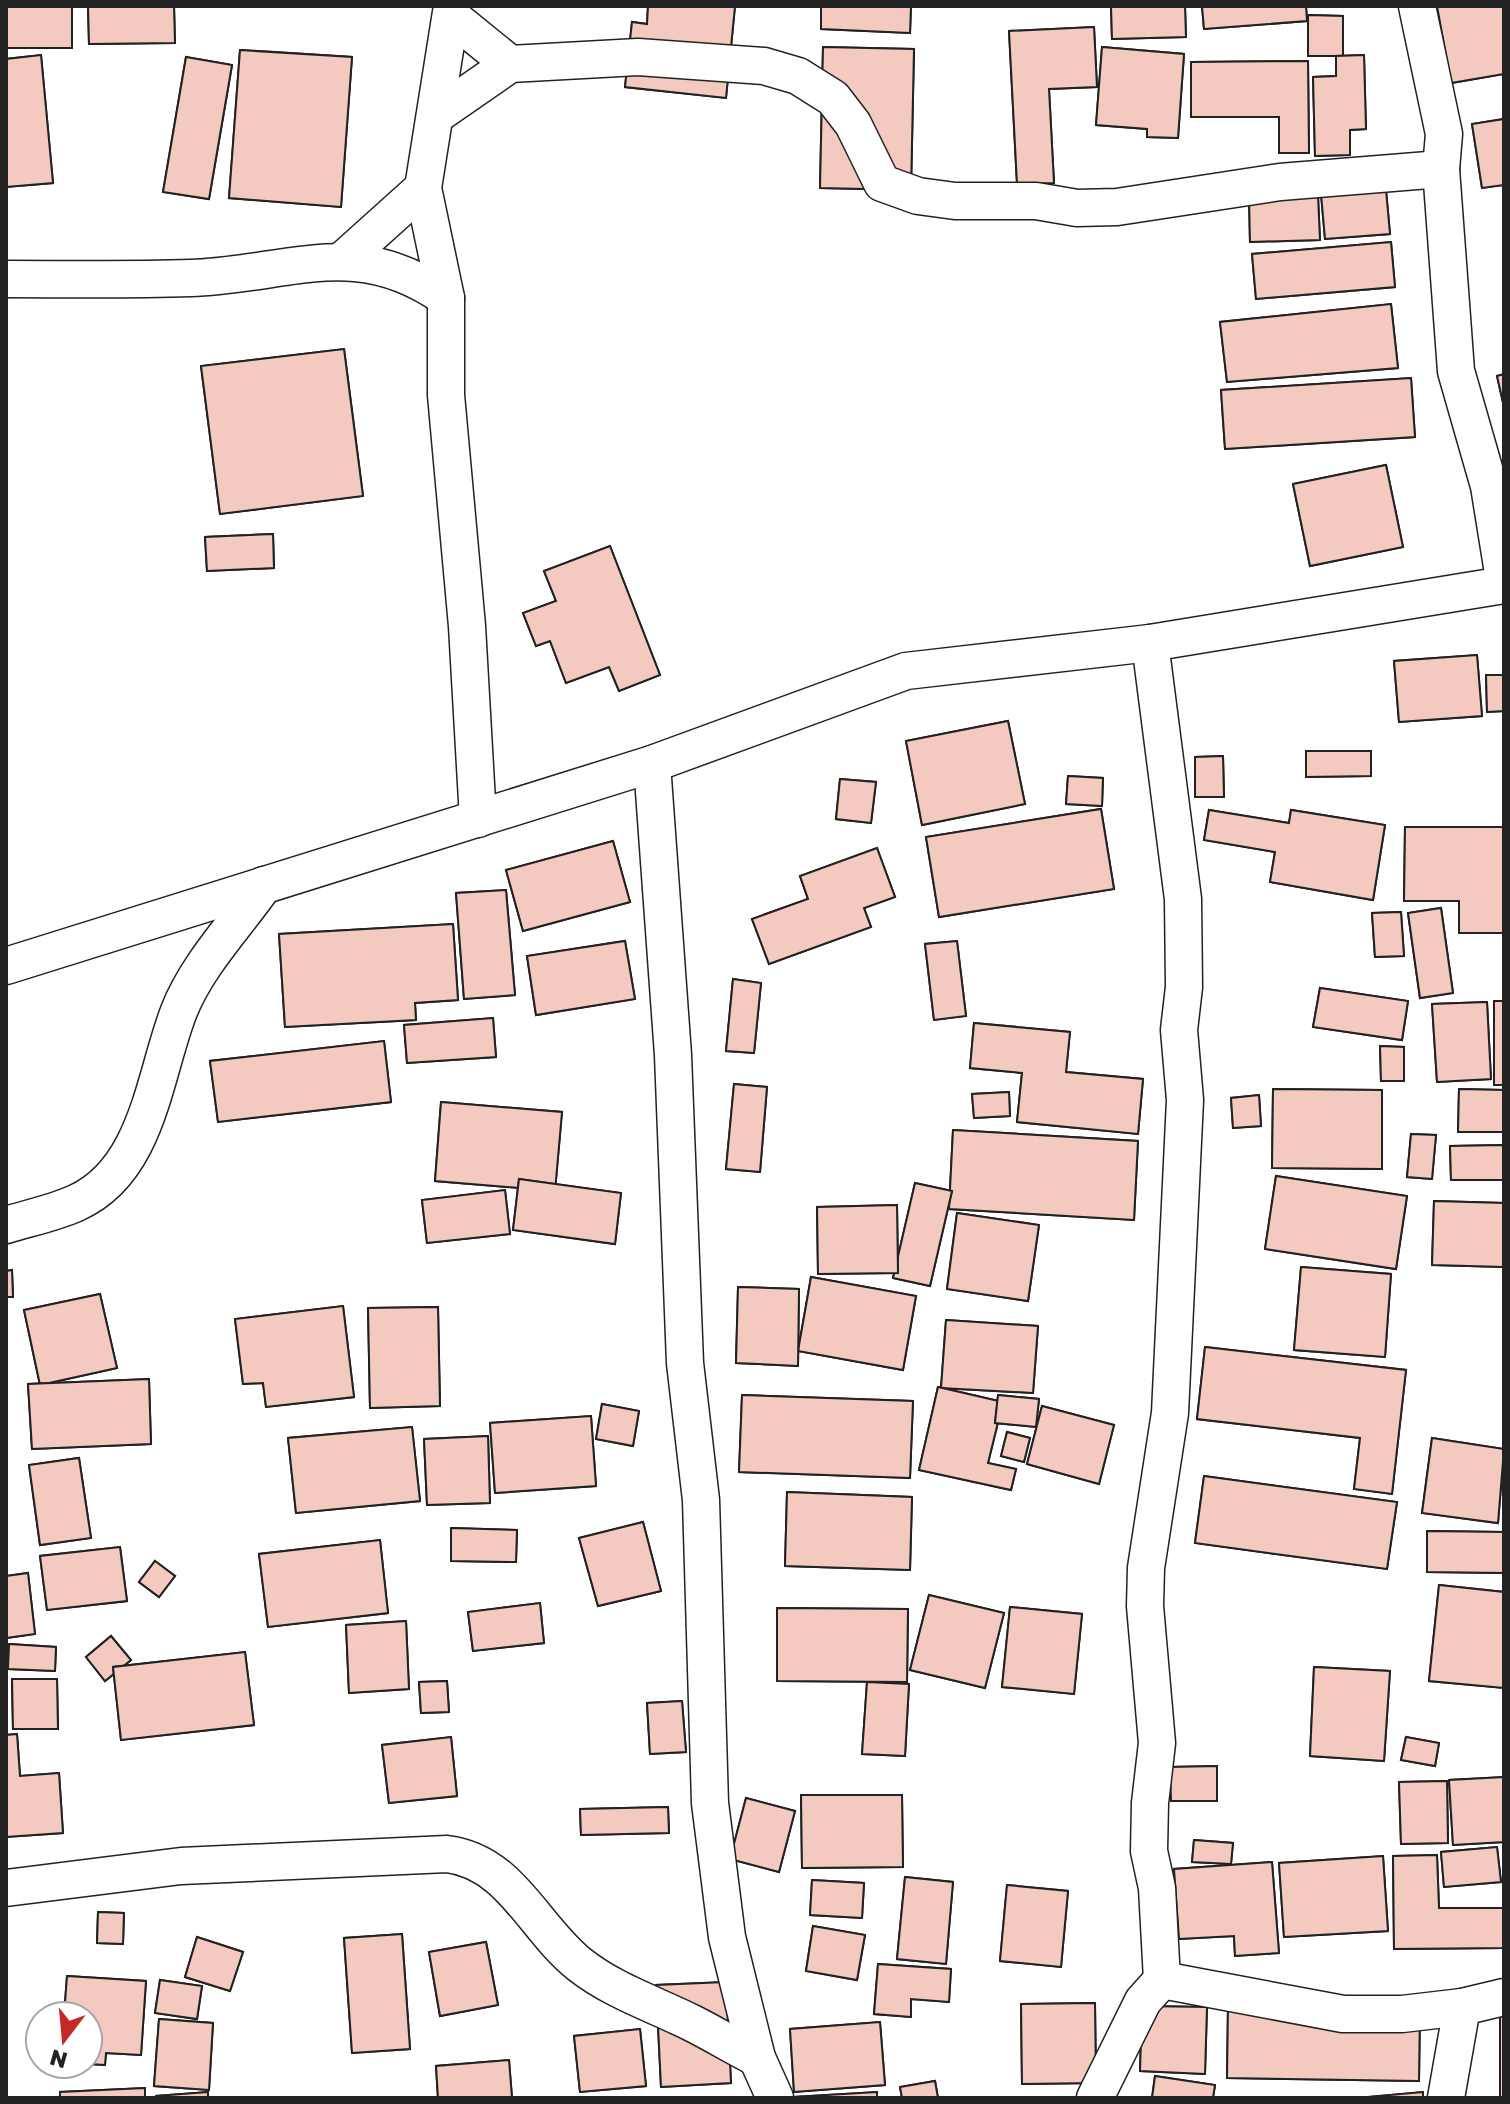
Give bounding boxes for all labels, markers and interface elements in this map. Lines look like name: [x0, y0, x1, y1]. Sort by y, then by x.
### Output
north arrow: [24, 2000, 104, 2080]
text: N: [47, 2044, 70, 2075]

